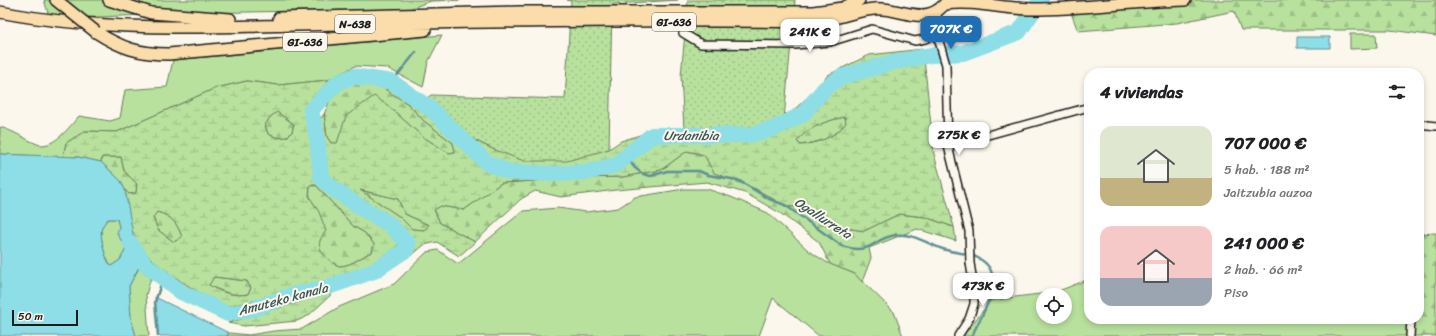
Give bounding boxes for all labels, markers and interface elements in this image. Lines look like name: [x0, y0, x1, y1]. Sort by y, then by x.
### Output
road number: GI-636: [652, 13, 696, 31]
road number: N-638: [335, 15, 375, 33]
pin: 707K €: [918, 16, 984, 50]
text: 707K €: [930, 17, 972, 40]
pin: 241K €: [777, 19, 843, 53]
text: 241K €: [789, 20, 831, 43]
road number: GI-636: [283, 33, 327, 51]
text: 4 viviendas: [1100, 77, 1183, 107]
icon: filters: [1386, 81, 1408, 103]
pin: 275K €: [926, 122, 992, 156]
text: 275K €: [938, 123, 980, 146]
water label: Urdanibia: [663, 124, 720, 147]
text: 707 000 €: [1224, 128, 1307, 158]
icon: home: [1132, 142, 1180, 190]
text: 5 hab. · 188 m²: [1224, 158, 1310, 181]
text: Jaitzubia auzoa: [1224, 181, 1312, 204]
water label: Ogallurreta: [790, 191, 858, 246]
text: 241 000 €: [1224, 228, 1304, 258]
icon: home: [1132, 242, 1180, 290]
text: 2 hab. · 66 m²: [1224, 258, 1303, 281]
pin: 473K €: [950, 273, 1016, 307]
text: 473K €: [962, 274, 1004, 297]
water label: Amuteko kanala: [235, 276, 332, 322]
text: Piso: [1224, 281, 1248, 304]
map controls: [1036, 288, 1072, 324]
button: locate: [1036, 288, 1072, 324]
text: 50 m: [18, 307, 43, 326]
scale bar: [12, 308, 78, 327]

